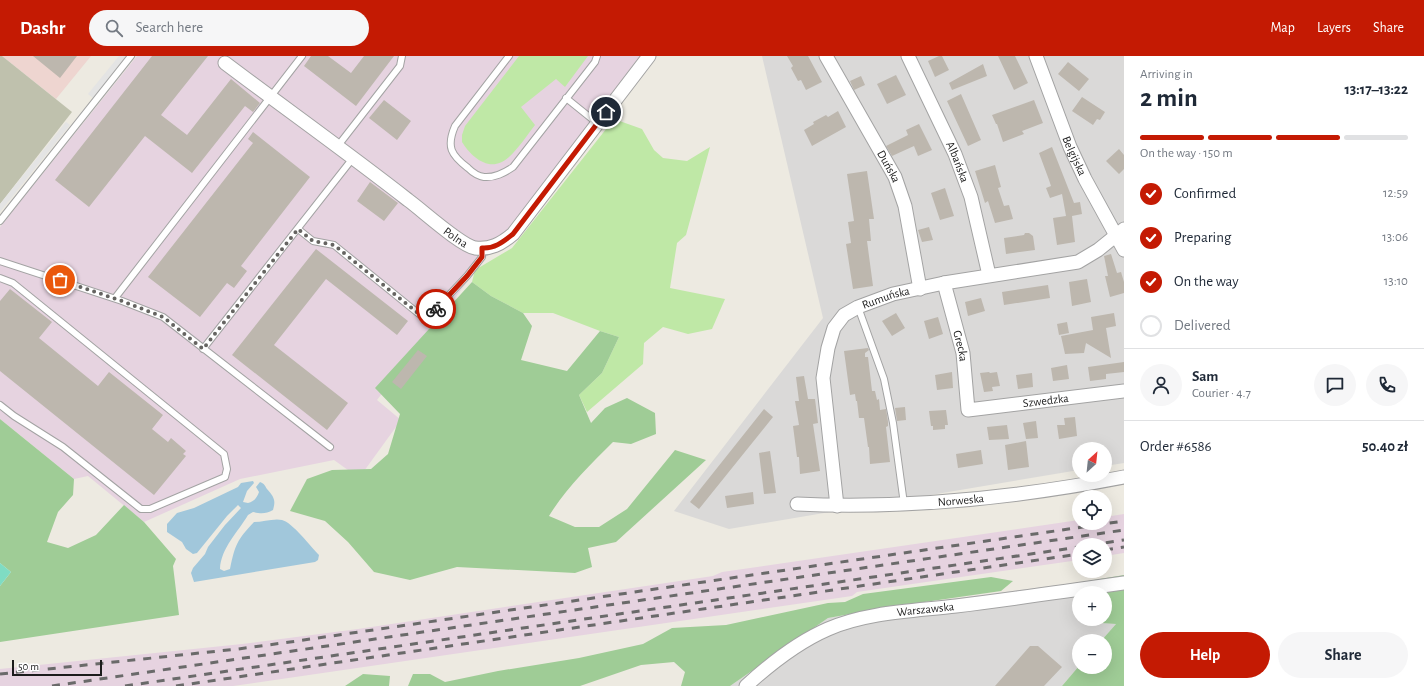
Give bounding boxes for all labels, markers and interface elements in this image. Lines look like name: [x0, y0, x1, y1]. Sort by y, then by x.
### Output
search box: [89, 10, 369, 46]
icon: search: [103, 17, 125, 39]
text: Dashr: [20, 19, 65, 38]
text: Search here: [135, 20, 203, 35]
text: Map: [1270, 21, 1295, 35]
text: Layers: [1317, 21, 1351, 35]
text: Share: [1373, 21, 1404, 35]
text: Arriving in: [1140, 68, 1193, 81]
text: 13:17–13:22: [1344, 82, 1408, 97]
text: 2 min: [1140, 85, 1198, 111]
pin: [589, 95, 623, 129]
icon: home: [595, 101, 617, 123]
street label: Belgijska: [1060, 134, 1089, 178]
street label: Albańska: [944, 140, 971, 184]
text: On the way · 150 m: [1140, 147, 1233, 160]
street label: Duńska: [875, 148, 903, 184]
icon: check: [1140, 183, 1162, 205]
text: Confirmed: [1174, 186, 1236, 201]
text: 12:59: [1383, 187, 1408, 200]
street label: Polna: [441, 225, 470, 250]
icon: check: [1140, 227, 1162, 249]
text: Preparing: [1174, 230, 1231, 245]
text: 13:06: [1382, 231, 1408, 244]
pin: [43, 263, 77, 297]
icon: bag: [49, 269, 71, 291]
icon: check: [1140, 271, 1162, 293]
text: On the way: [1174, 274, 1239, 289]
text: 13:10: [1384, 275, 1408, 288]
street label: Rumuńska: [860, 284, 911, 311]
courier: [416, 289, 456, 329]
icon: bike: [425, 298, 447, 320]
text: Delivered: [1174, 318, 1231, 333]
street label: Grecka: [951, 329, 970, 362]
button: person: [1140, 364, 1182, 406]
button: chat: [1314, 364, 1356, 406]
button: phone: [1366, 364, 1408, 406]
text: Sam: [1192, 369, 1218, 384]
text: Courier · 4.7: [1192, 387, 1251, 400]
street label: Szwedzka: [1022, 392, 1070, 409]
text: Order #6586: [1140, 439, 1212, 454]
text: 50.40 zł: [1362, 439, 1408, 454]
north arrow: [1072, 442, 1112, 482]
map controls: [1072, 442, 1112, 674]
button: locate: [1072, 490, 1112, 530]
street label: Norweska: [937, 492, 985, 508]
button: layers: [1072, 538, 1112, 578]
button: +: [1072, 586, 1112, 626]
street label: Warszawska: [896, 600, 955, 618]
button: Help: [1140, 632, 1270, 678]
button: Share: [1278, 632, 1408, 678]
button: −: [1072, 634, 1112, 674]
scale bar: [12, 658, 102, 677]
text: 50 m: [18, 661, 39, 672]

